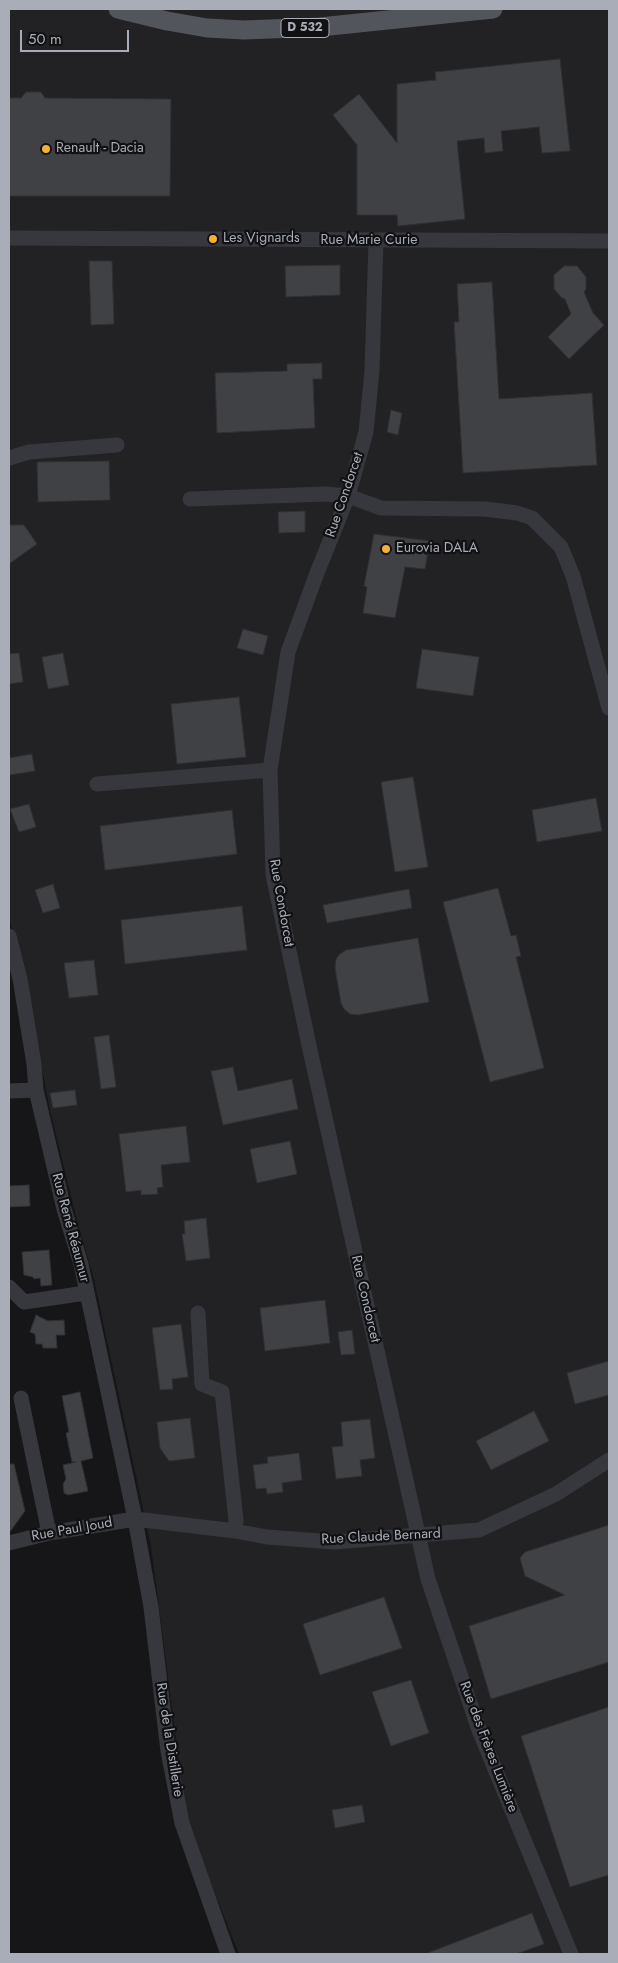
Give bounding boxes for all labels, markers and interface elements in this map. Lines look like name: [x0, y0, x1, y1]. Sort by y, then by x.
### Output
road number: D 532: [281, 18, 329, 38]
scale bar: [22, 20, 131, 52]
text: 50 m: [28, 28, 62, 50]
place label: Renault - Dacia: [56, 141, 144, 157]
marker: Renault - Dacia: [40, 143, 52, 155]
place label: Les Vignards: [223, 231, 300, 247]
marker: Les Vignards: [207, 233, 219, 245]
street label: Rue Marie Curie: [320, 233, 418, 249]
street label: Rue Condorcet: [323, 450, 367, 540]
place label: Eurovia DALA: [396, 541, 478, 557]
marker: Eurovia DALA: [380, 543, 392, 555]
street label: Rue Condorcet: [265, 858, 297, 948]
street label: Rue René Réaumur: [47, 1171, 93, 1285]
street label: Rue Condorcet: [347, 1254, 383, 1344]
street label: Rue Paul Joud: [30, 1515, 114, 1545]
street label: Rue Claude Bernard: [321, 1525, 441, 1549]
street label: Rue des Frères Lumière: [455, 1679, 521, 1815]
street label: Rue de la Distillerie: [152, 1682, 186, 1798]

